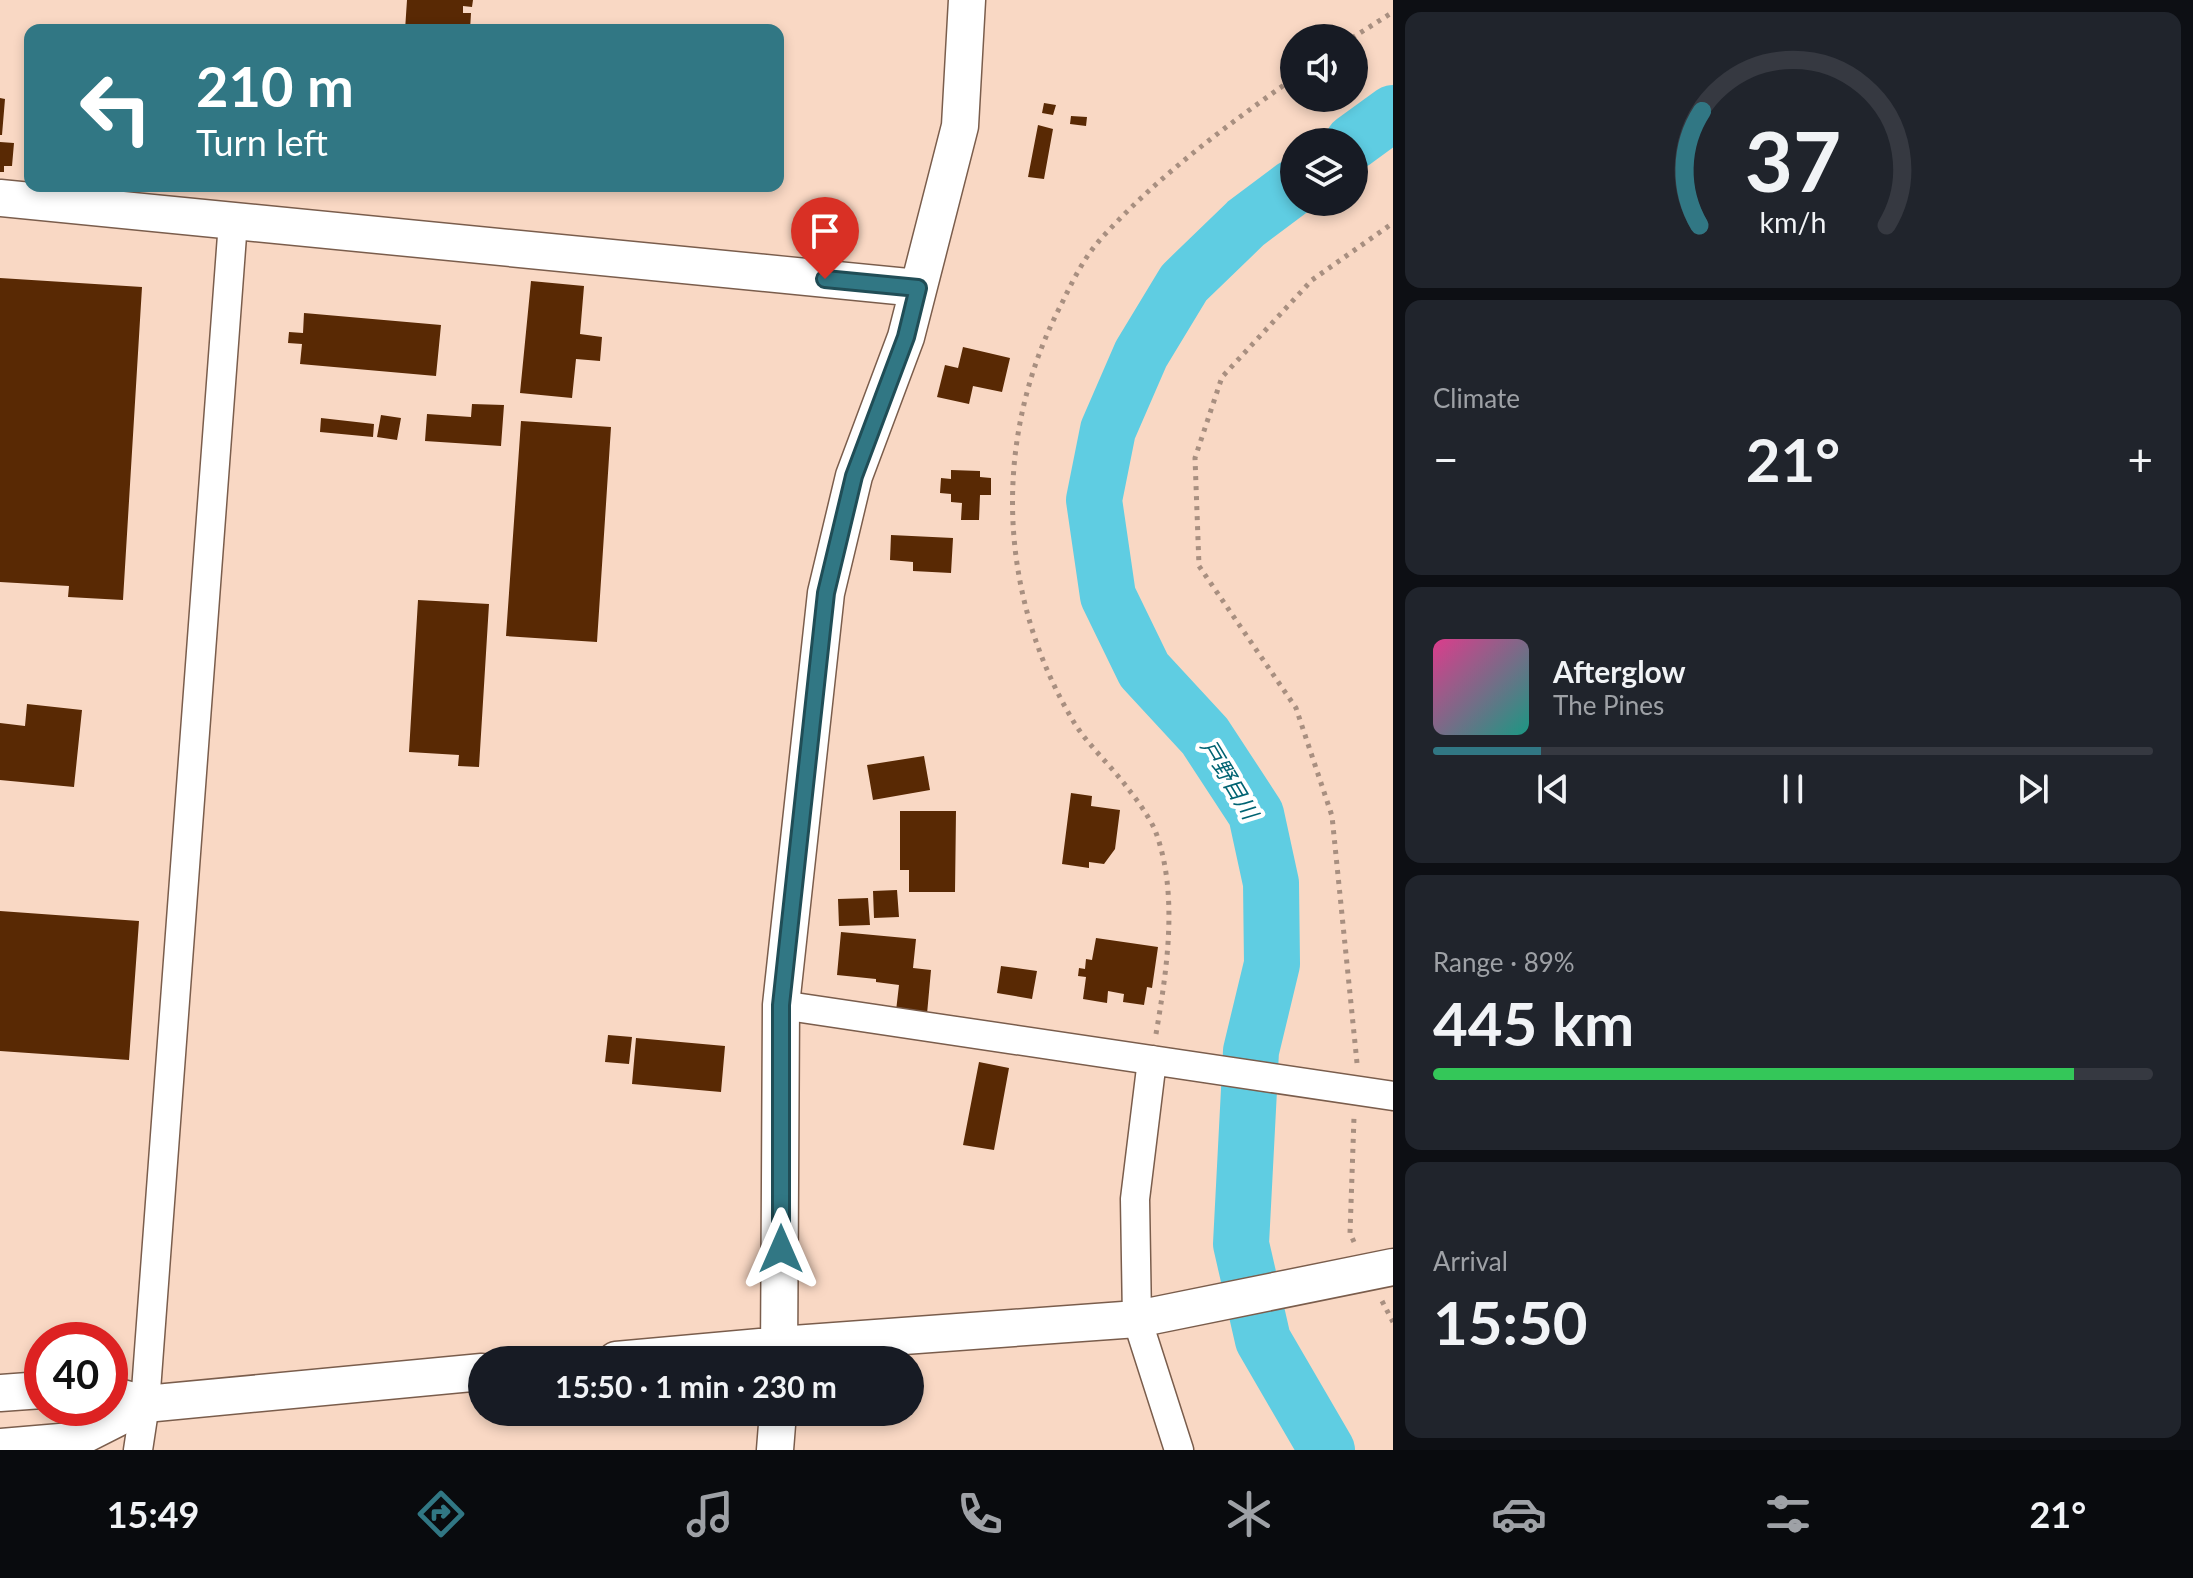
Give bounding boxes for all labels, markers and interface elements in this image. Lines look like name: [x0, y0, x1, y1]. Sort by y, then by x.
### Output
map controls: [1280, 24, 1368, 216]
button: sound: [1280, 24, 1368, 112]
text: 210 m: [196, 52, 354, 119]
icon: left: [64, 56, 168, 160]
text: 37: [1745, 109, 1841, 209]
text: Turn left: [196, 120, 328, 164]
button: layers: [1280, 128, 1368, 216]
pin: [791, 197, 859, 279]
text: km/h: [1760, 205, 1826, 239]
icon: arrive: [803, 209, 847, 253]
text: Climate: [1433, 382, 1520, 414]
text: 21°: [1746, 423, 1840, 495]
text: −: [1433, 433, 1459, 485]
text: +: [2127, 433, 2153, 485]
text: Afterglow: [1553, 653, 1686, 689]
text: The Pines: [1553, 689, 1664, 721]
water label: 戸野目川: [1196, 734, 1265, 825]
icon: previous: [1531, 767, 1575, 811]
icon: pause: [1771, 767, 1815, 811]
icon: next: [2011, 767, 2055, 811]
text: Range · 89%: [1433, 946, 1575, 978]
text: 445 km: [1433, 987, 1634, 1059]
position arrow: [739, 1207, 823, 1291]
text: Arrival: [1433, 1245, 1508, 1277]
text: 15:50: [1433, 1286, 1588, 1358]
speed limit sign: 40: [24, 1322, 128, 1426]
text: 15:50 · 1 min · 230 m: [555, 1368, 837, 1404]
icon: directions: [413, 1486, 469, 1542]
icon: music: [682, 1486, 738, 1542]
icon: phone: [952, 1486, 1008, 1542]
icon: climate: [1221, 1486, 1277, 1542]
icon: car: [1491, 1486, 1547, 1542]
icon: filters: [1760, 1486, 1816, 1542]
text: 15:49: [107, 1492, 200, 1536]
text: 21°: [2029, 1492, 2086, 1536]

